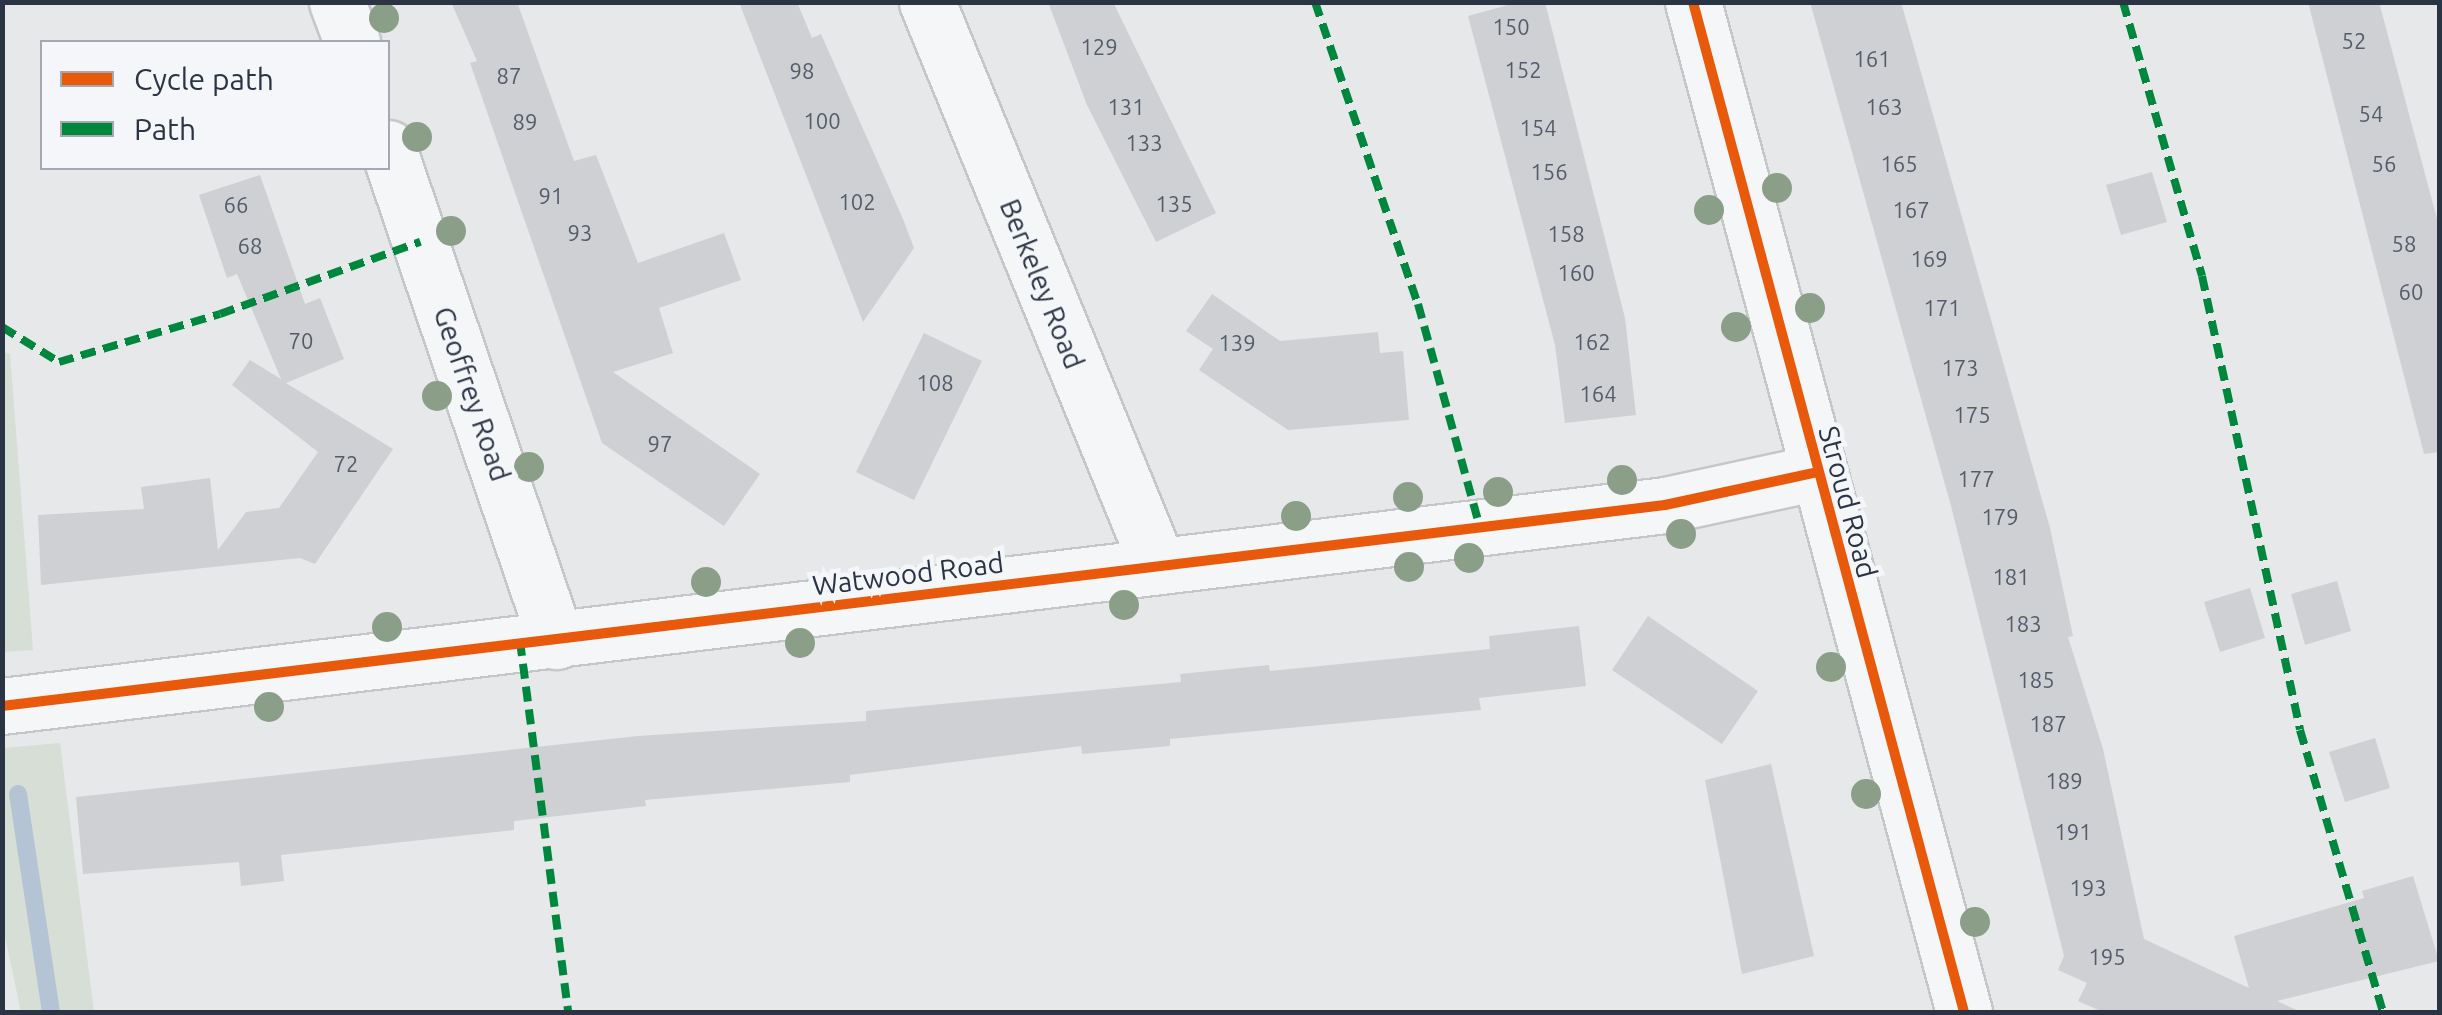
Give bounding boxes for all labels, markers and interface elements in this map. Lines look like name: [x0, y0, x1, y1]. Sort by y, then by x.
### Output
house number: 150: [1492, 14, 1530, 40]
house number: 52: [2342, 28, 2366, 54]
house number: 129: [1080, 34, 1118, 60]
legend: [40, 40, 390, 170]
house number: 161: [1853, 46, 1891, 72]
house number: 152: [1504, 57, 1542, 83]
house number: 98: [790, 58, 814, 84]
text: Cycle path: [134, 62, 274, 96]
house number: 87: [497, 63, 521, 89]
house number: 131: [1107, 94, 1145, 120]
house number: 163: [1865, 94, 1903, 120]
house number: 54: [2359, 101, 2383, 127]
house number: 100: [803, 108, 841, 134]
house number: 89: [513, 109, 537, 135]
text: Path: [134, 112, 196, 146]
house number: 154: [1519, 115, 1557, 141]
house number: 133: [1125, 130, 1163, 156]
house number: 165: [1880, 151, 1918, 177]
house number: 56: [2372, 151, 2396, 177]
house number: 156: [1530, 159, 1568, 185]
house number: 91: [539, 183, 563, 209]
house number: 102: [838, 189, 876, 215]
house number: 135: [1155, 191, 1193, 217]
house number: 66: [224, 192, 248, 218]
street label: Berkeley Road: [993, 194, 1091, 374]
house number: 167: [1892, 197, 1930, 223]
house number: 93: [568, 220, 592, 246]
house number: 158: [1547, 221, 1585, 247]
house number: 58: [2392, 231, 2416, 257]
house number: 68: [238, 233, 262, 259]
house number: 169: [1910, 246, 1948, 272]
house number: 160: [1557, 260, 1595, 286]
house number: 60: [2399, 279, 2423, 305]
house number: 171: [1923, 295, 1961, 321]
street label: Geoffrey Road: [426, 302, 518, 486]
house number: 70: [289, 328, 313, 354]
house number: 162: [1573, 329, 1611, 355]
house number: 139: [1218, 330, 1256, 356]
house number: 173: [1941, 355, 1979, 381]
house number: 108: [916, 370, 954, 396]
house number: 164: [1579, 381, 1617, 407]
house number: 175: [1953, 402, 1991, 428]
street label: Stroud Road: [1812, 422, 1884, 582]
house number: 97: [648, 431, 672, 457]
house number: 72: [334, 451, 358, 477]
house number: 177: [1957, 466, 1995, 492]
house number: 179: [1981, 504, 2019, 530]
street label: Watwood Road: [810, 546, 1006, 602]
house number: 181: [1992, 564, 2030, 590]
house number: 183: [2004, 611, 2042, 637]
house number: 185: [2017, 667, 2055, 693]
house number: 187: [2029, 711, 2067, 737]
house number: 189: [2045, 768, 2083, 794]
house number: 191: [2054, 819, 2092, 845]
house number: 193: [2069, 875, 2107, 901]
house number: 195: [2088, 944, 2126, 970]

